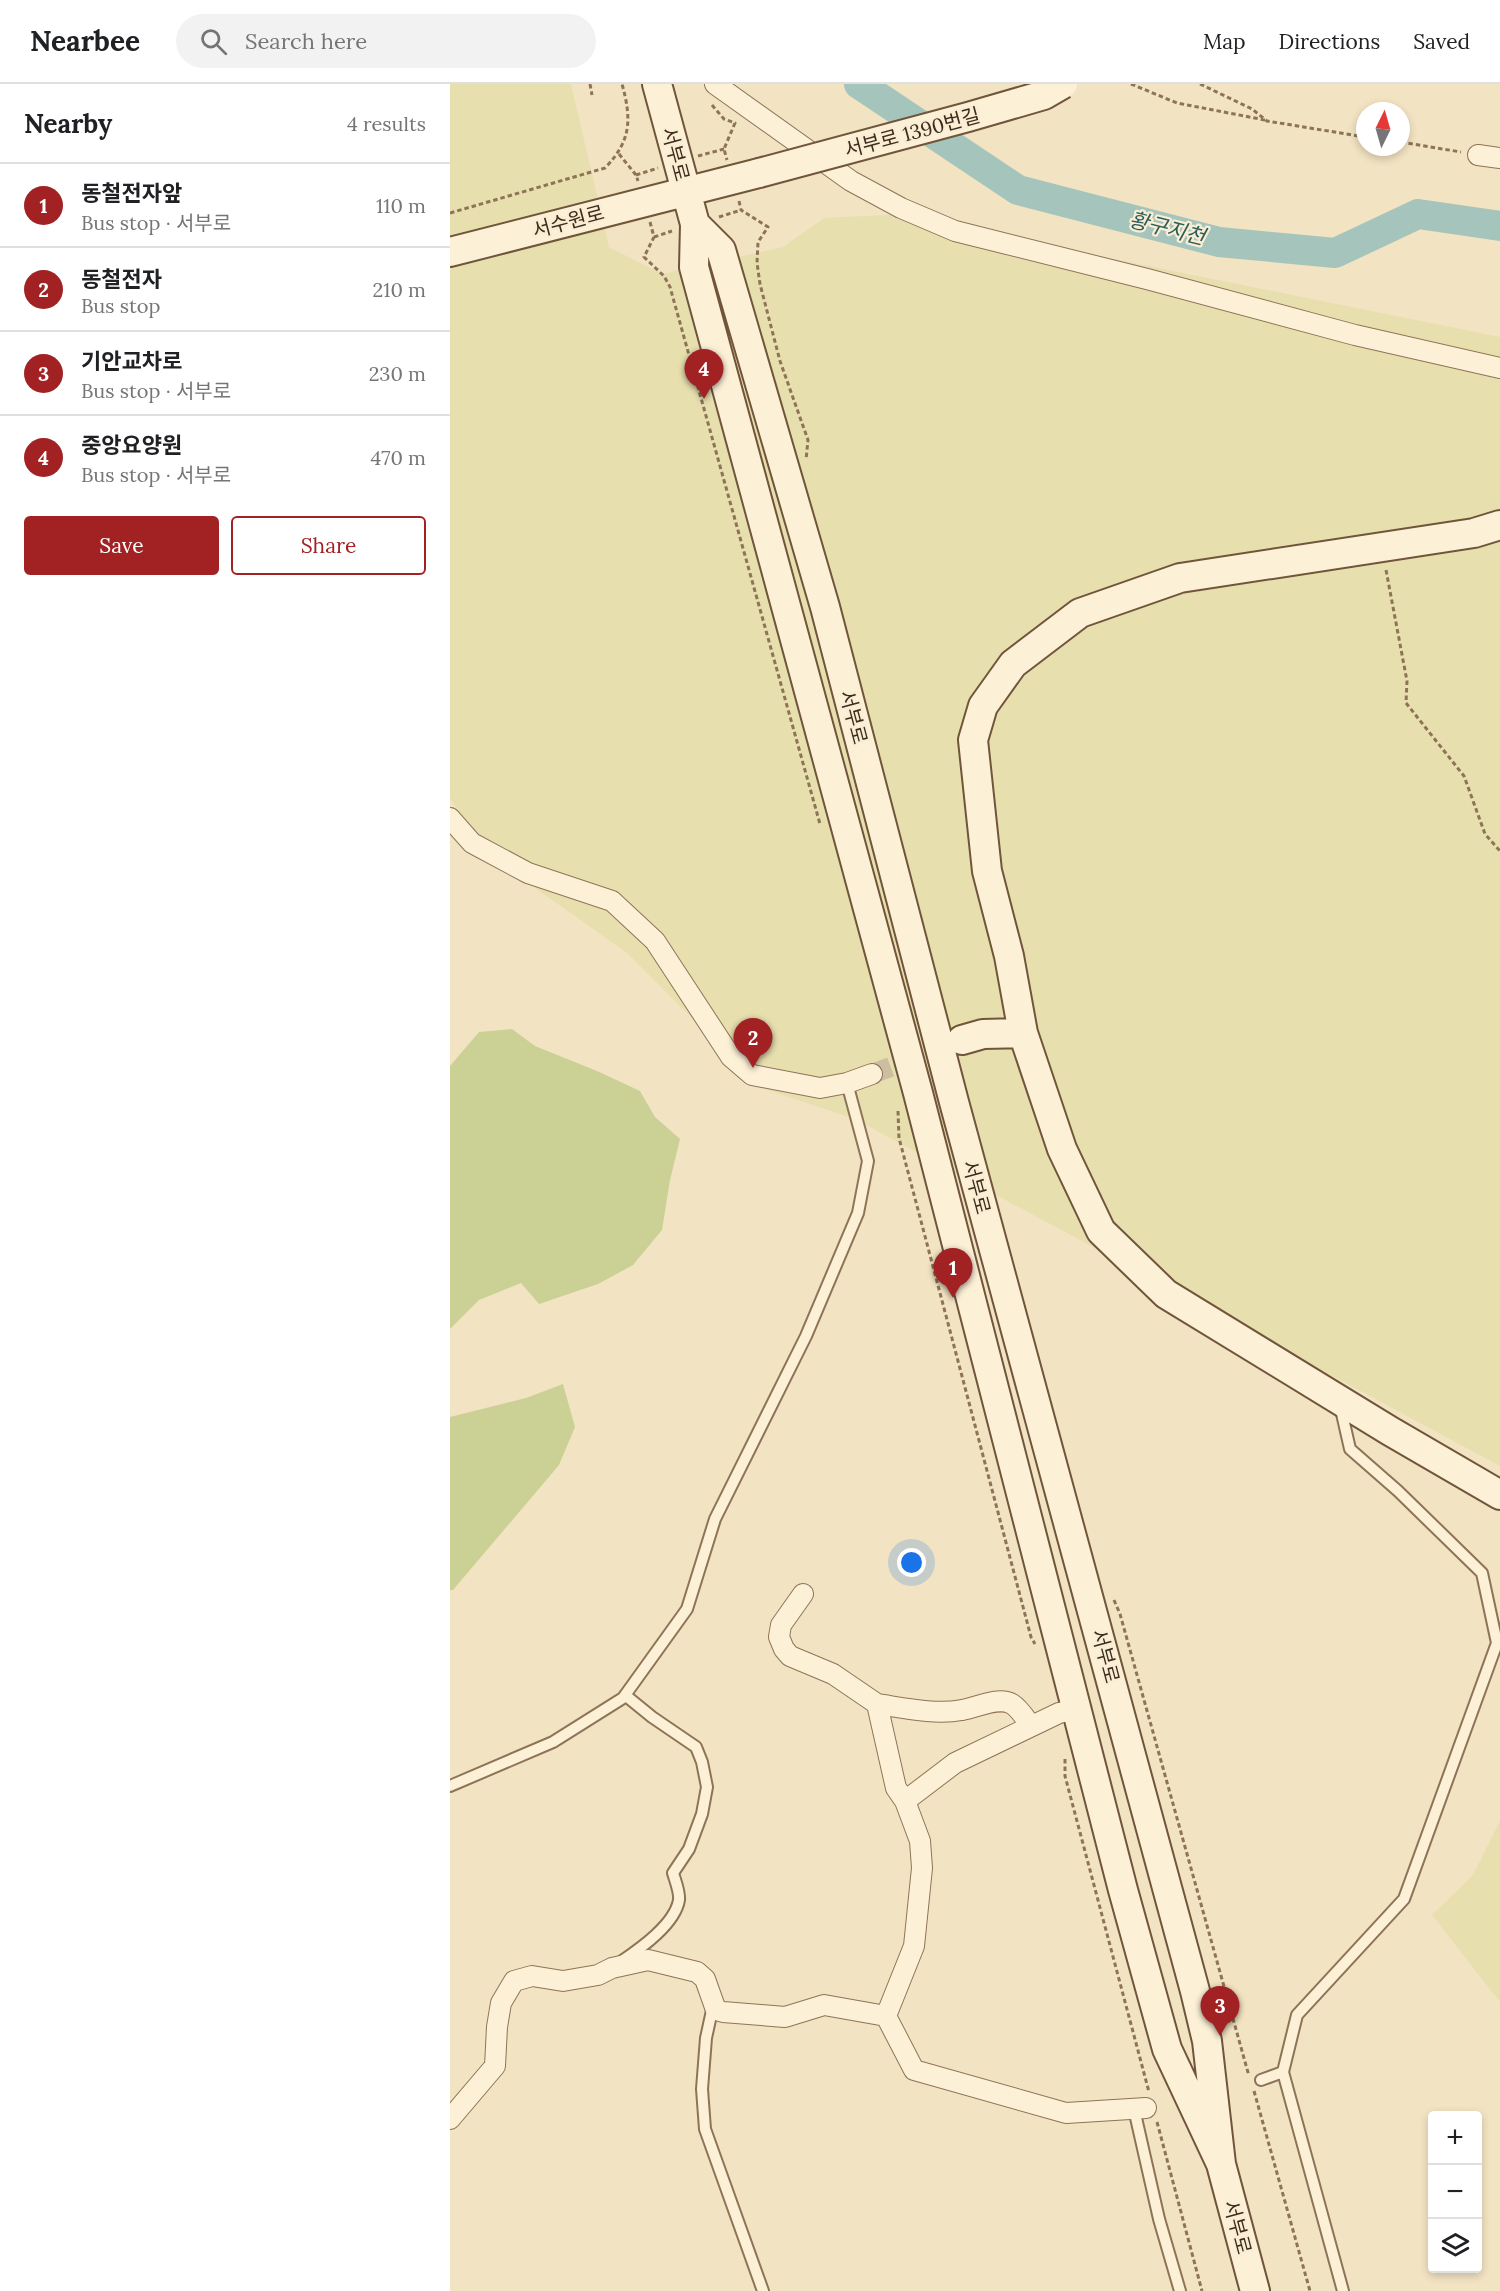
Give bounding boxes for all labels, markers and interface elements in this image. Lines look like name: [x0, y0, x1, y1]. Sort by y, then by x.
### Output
search box: [176, 14, 596, 68]
text: Nearbee: [30, 23, 140, 59]
icon: search: [197, 25, 230, 58]
text: Search here: [245, 27, 367, 55]
text: Map: [1203, 28, 1246, 55]
text: Directions: [1279, 28, 1380, 55]
text: Saved: [1413, 28, 1470, 55]
street label: 서부로 1390번길: [841, 102, 983, 162]
north arrow: [1356, 102, 1410, 156]
text: Nearby: [24, 107, 112, 140]
text: 4 results: [347, 111, 426, 136]
street label: 서부로: [657, 124, 695, 184]
text: 동철전자앞: [81, 179, 182, 207]
text: 1: [39, 193, 48, 218]
text: 110 m: [376, 193, 426, 218]
street label: 서수원로: [529, 199, 607, 243]
water label: 황구지천: [1126, 206, 1210, 251]
text: Bus stop · 서부로: [81, 210, 231, 235]
text: 동철전자: [81, 265, 162, 293]
text: 2: [38, 277, 49, 302]
text: 210 m: [372, 277, 426, 302]
text: Bus stop: [81, 293, 160, 318]
text: 기안교차로: [81, 347, 182, 375]
pin: 4: [684, 350, 724, 399]
text: 3: [38, 361, 49, 386]
text: 230 m: [369, 361, 426, 386]
text: Bus stop · 서부로: [81, 378, 231, 403]
text: 중앙요양원: [81, 431, 182, 459]
text: 4: [38, 445, 49, 470]
text: 470 m: [370, 445, 426, 470]
text: Bus stop · 서부로: [81, 462, 231, 487]
button: Save: [24, 516, 219, 575]
button: Share: [231, 516, 426, 575]
street label: 서부로: [835, 687, 873, 747]
pin: 2: [734, 1018, 772, 1068]
street label: 서부로: [958, 1157, 996, 1217]
pin: 1: [934, 1248, 972, 1298]
your location: [897, 1548, 926, 1577]
street label: 서부로: [1087, 1626, 1125, 1686]
pin: 3: [1200, 1986, 1240, 2036]
map controls: [1428, 2111, 1482, 2273]
button: +: [1428, 2111, 1482, 2165]
button: −: [1428, 2165, 1482, 2219]
street label: 서부로: [1219, 2197, 1257, 2257]
button: layers: [1428, 2219, 1482, 2273]

